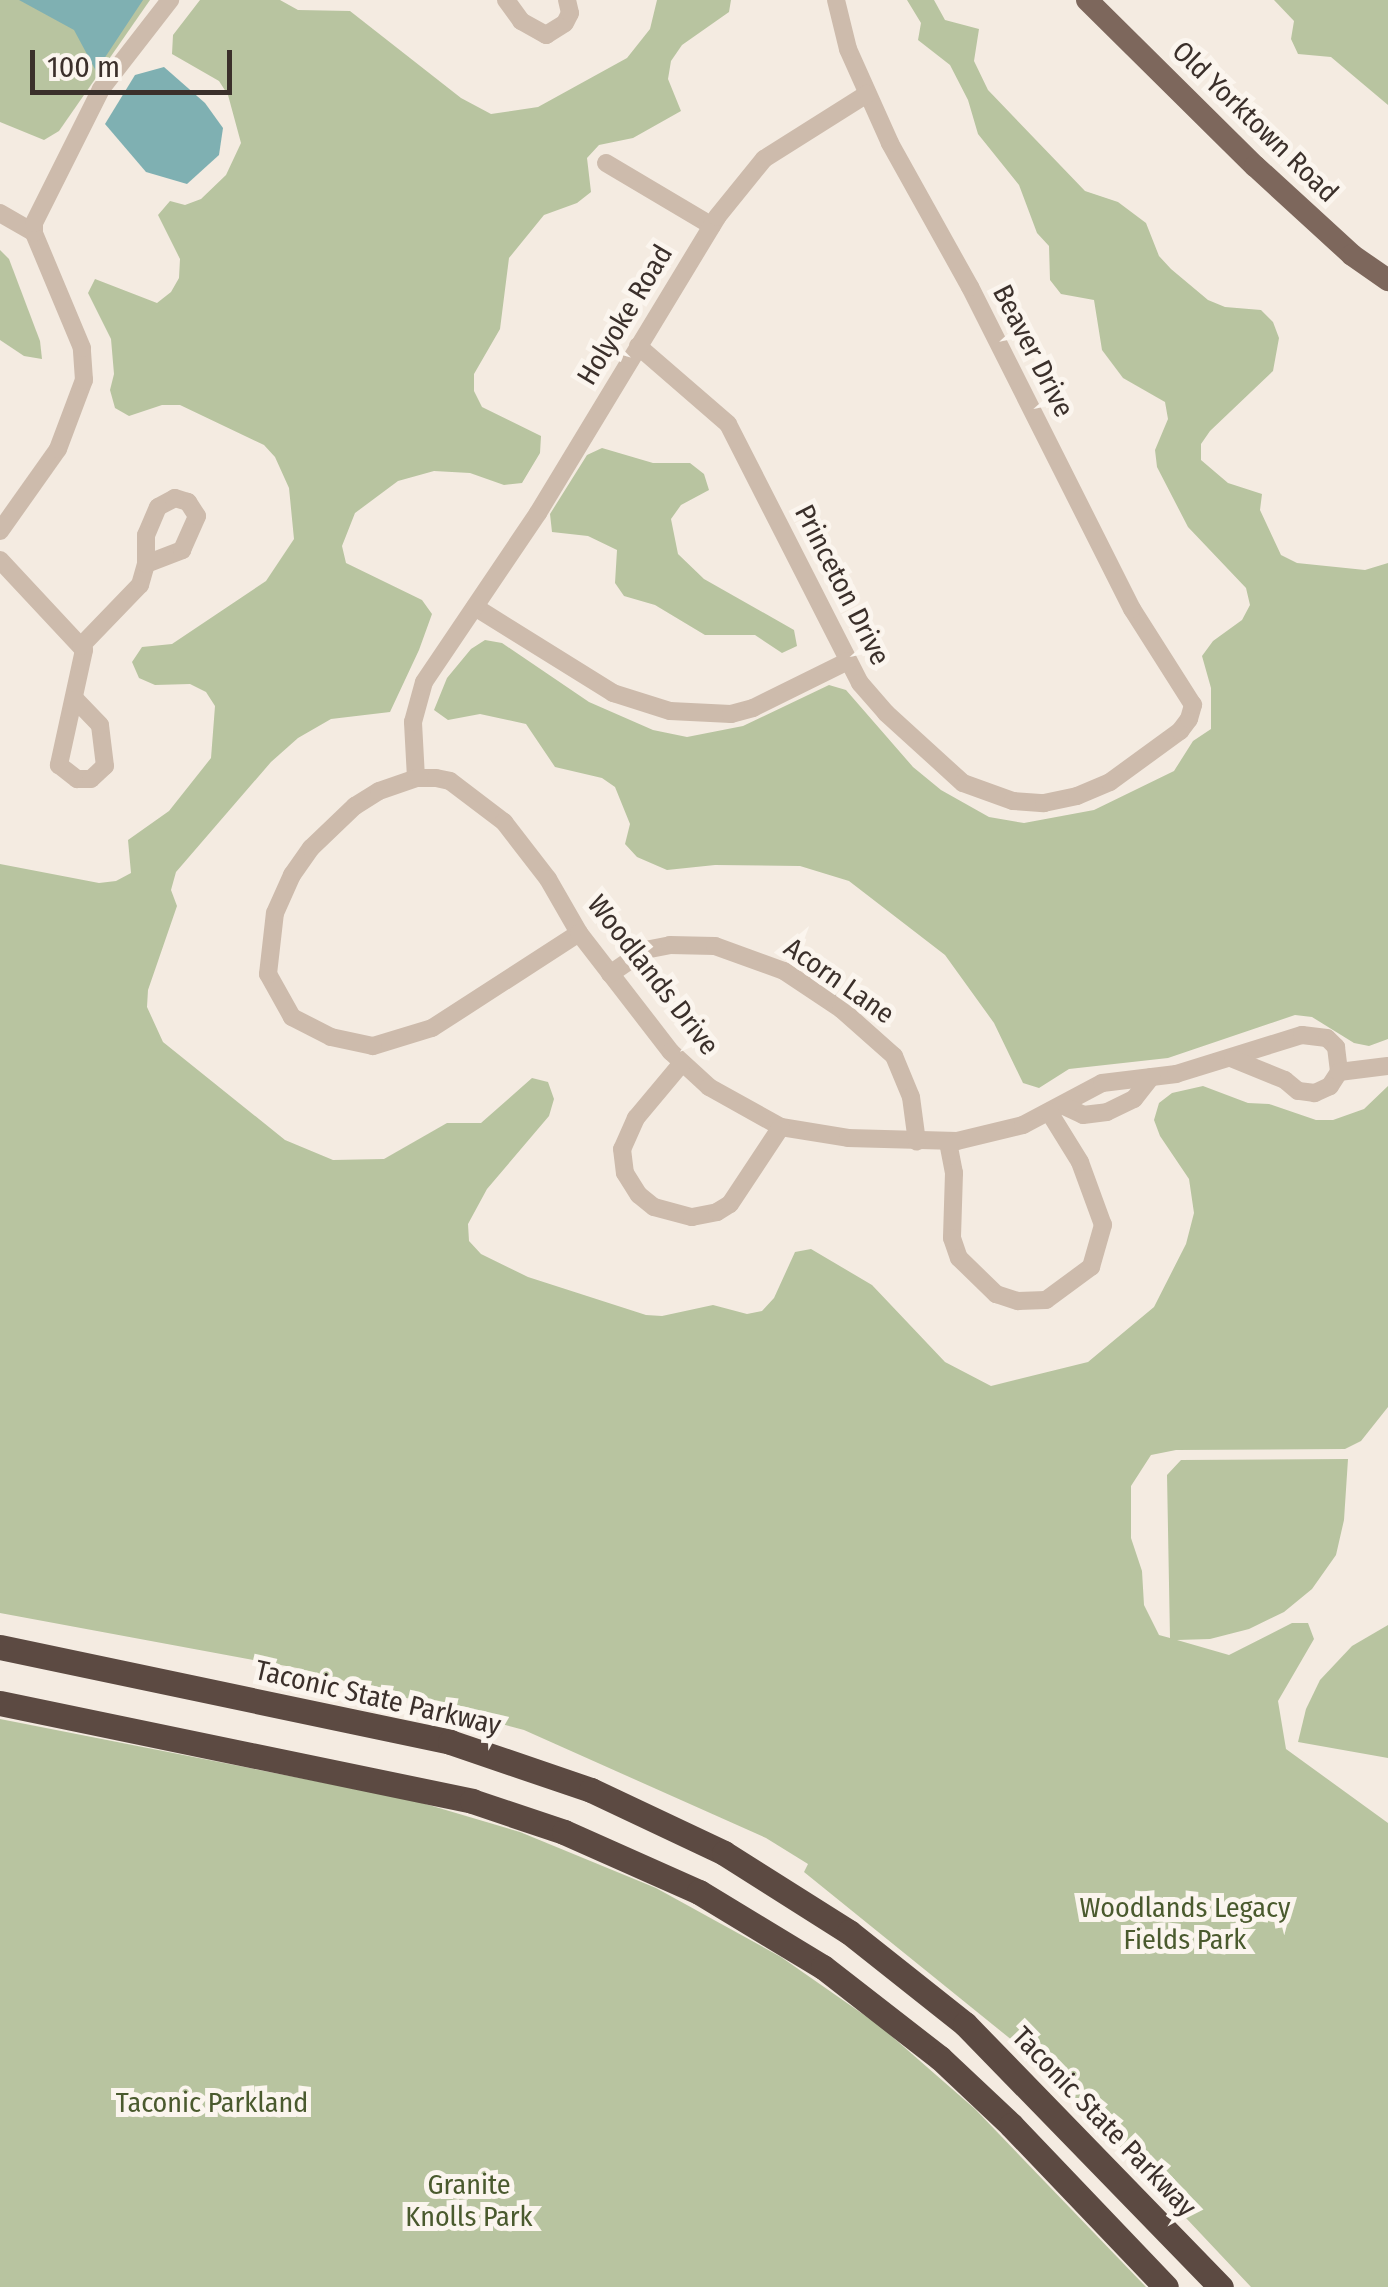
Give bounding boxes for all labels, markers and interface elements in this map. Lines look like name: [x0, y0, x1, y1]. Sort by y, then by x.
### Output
scale bar: [35, 30, 238, 92]
street label: Old Yorktown Road: [1165, 34, 1345, 210]
text: 100 m: [47, 49, 120, 85]
street label: Holyoke Road: [570, 239, 680, 391]
street label: Beaver Drive: [985, 279, 1081, 423]
street label: Princeton Drive: [787, 499, 897, 671]
street label: Woodlands Drive: [580, 888, 726, 1062]
street label: Acorn Lane: [778, 931, 900, 1031]
street label: Taconic State Parkway: [252, 1653, 504, 1743]
park label: Woodlands Legacy Fields Park: [1080, 1891, 1290, 1957]
street label: Taconic State Parkway: [1005, 2020, 1203, 2224]
park label: Taconic Parkland: [116, 2086, 308, 2120]
park label: Granite Knolls Park: [405, 2168, 533, 2234]

